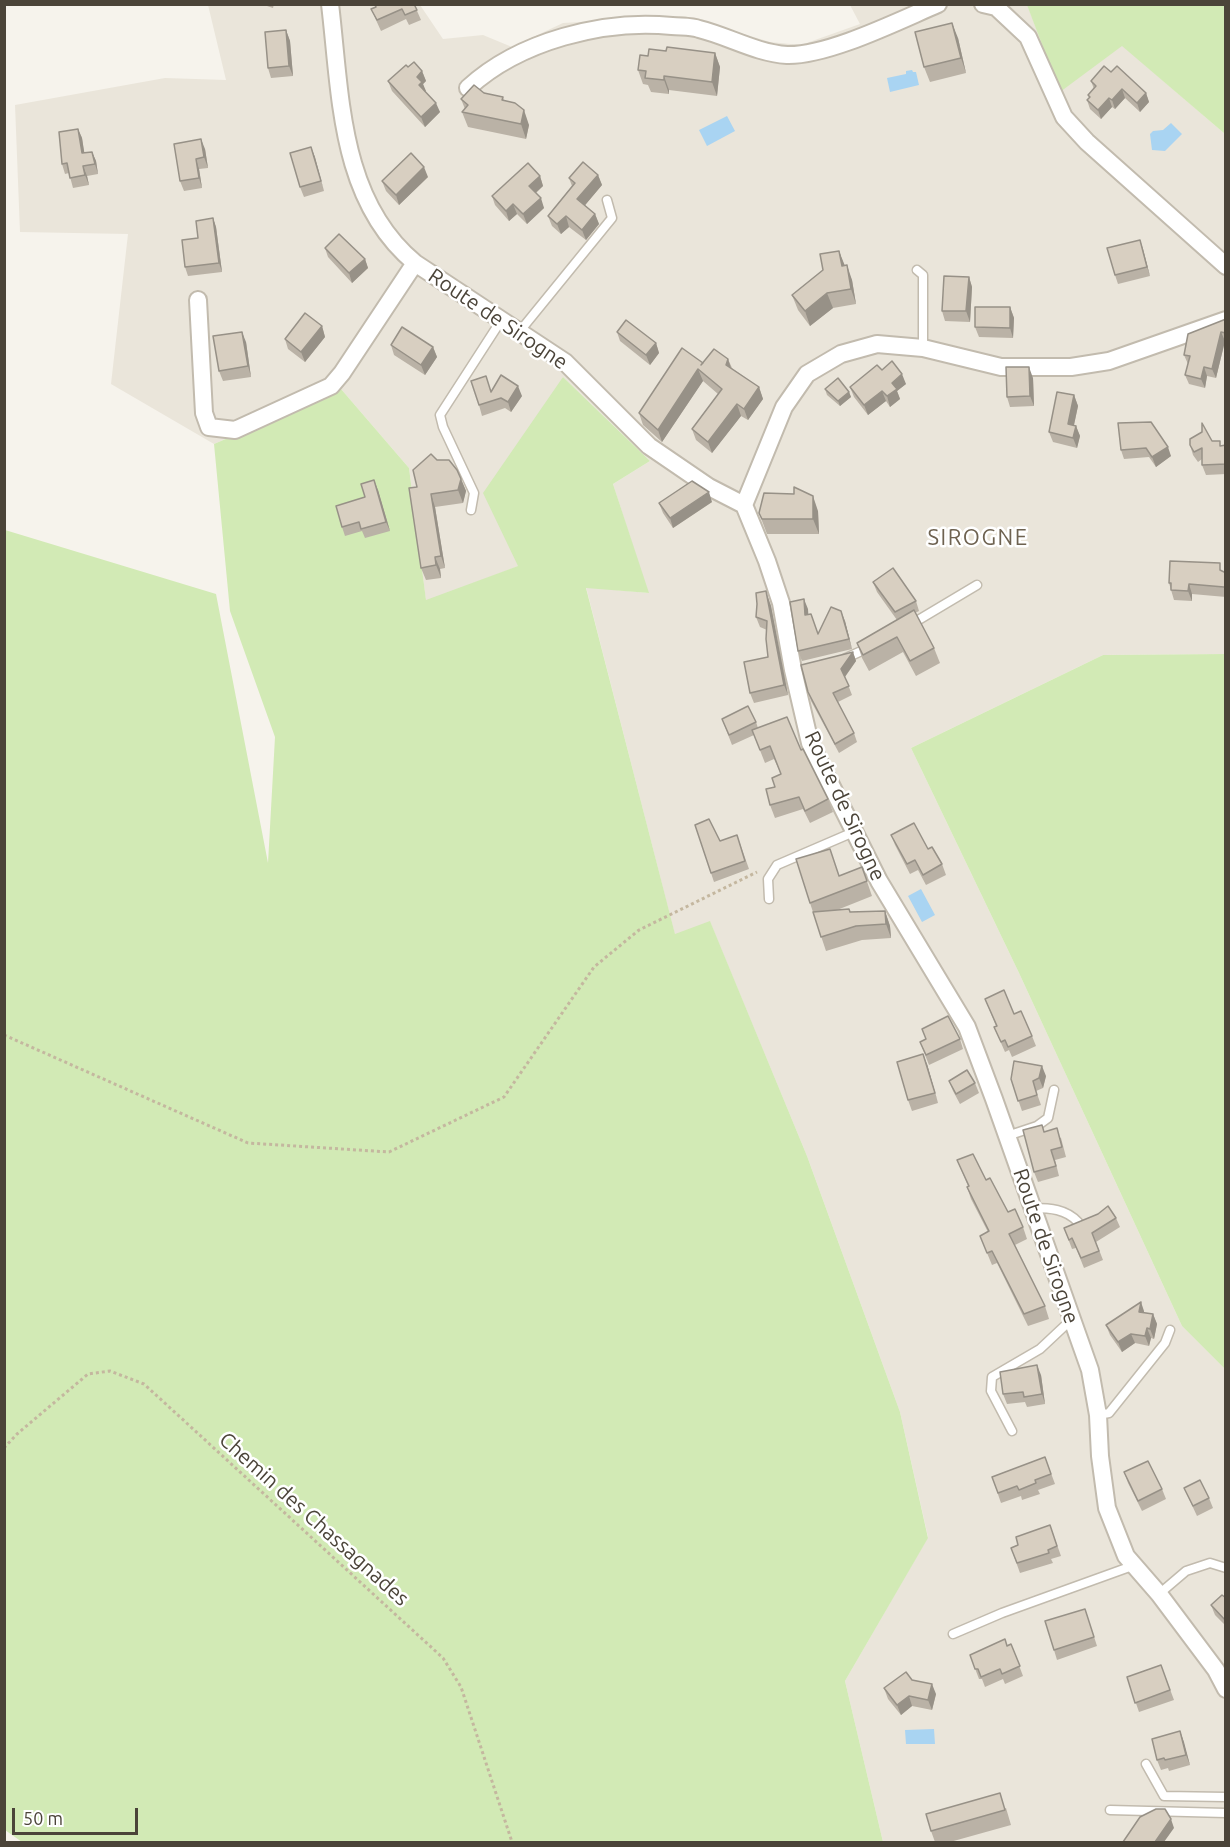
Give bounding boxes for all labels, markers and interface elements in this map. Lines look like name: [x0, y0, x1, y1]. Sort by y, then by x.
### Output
street label: Route de Sirogne: [424, 263, 572, 375]
district label: SIROGNE: [927, 525, 1029, 551]
street label: Route de Sirogne: [799, 727, 891, 885]
street label: Route de Sirogne: [1008, 1165, 1084, 1327]
street label: Chemin des Chassagnades: [214, 1427, 414, 1611]
scale bar: [15, 1796, 141, 1834]
text: 50 m: [23, 1808, 63, 1828]

